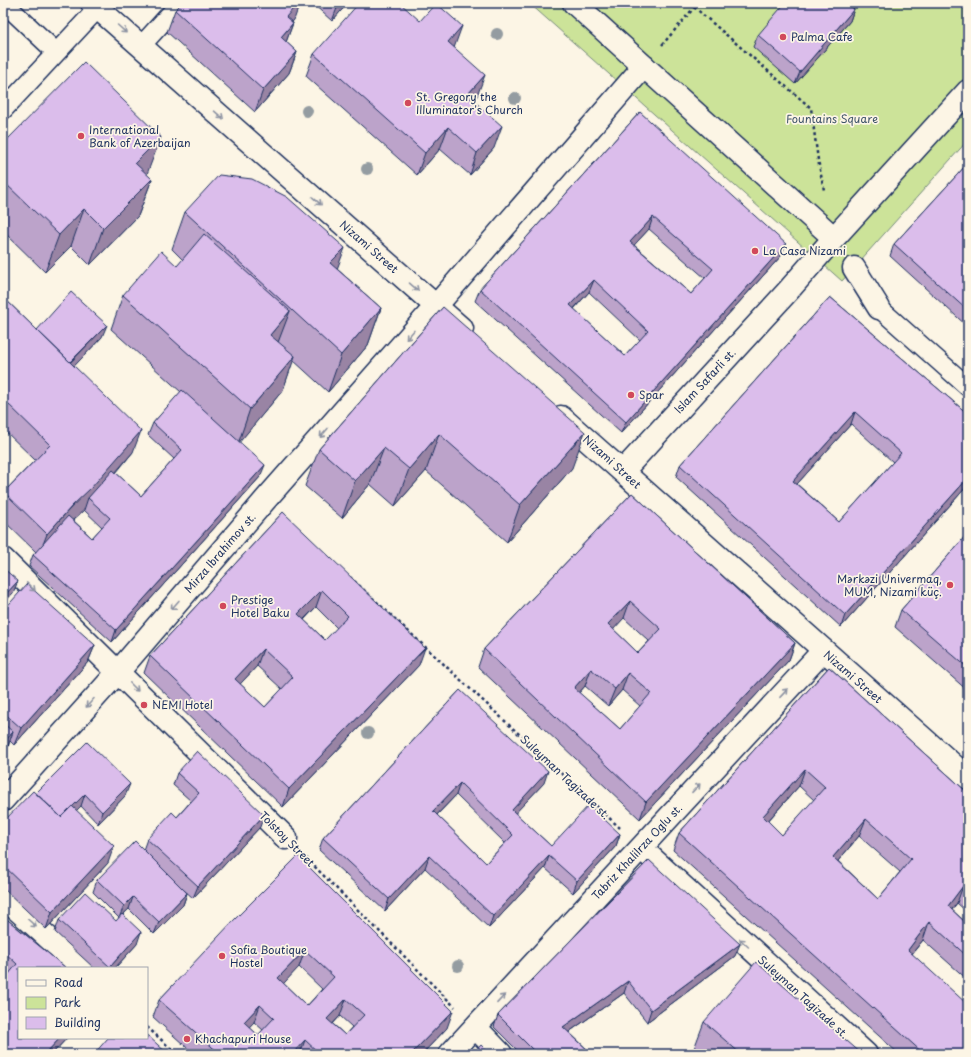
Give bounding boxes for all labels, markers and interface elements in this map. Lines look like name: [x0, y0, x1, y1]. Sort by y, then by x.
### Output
one-way arrow: [116, 24, 126, 33]
place label: Palma Cafe: [791, 28, 853, 45]
marker: Palma Cafe: [778, 32, 788, 42]
place label: St. Gregory the Illuminator's Church: [416, 88, 523, 118]
marker: St. Gregory the Illuminator's Church: [403, 98, 413, 108]
one-way arrow: [214, 110, 224, 120]
park label: Fountains Square: [786, 110, 878, 127]
place label: International Bank of Azerbaijan: [89, 121, 191, 151]
marker: International Bank of Azerbaijan: [76, 131, 86, 141]
one-way arrow: [311, 196, 321, 205]
street label: Nizami Street: [336, 216, 403, 277]
place label: La Casa Nizami: [763, 242, 846, 259]
marker: La Casa Nizami: [750, 246, 760, 256]
one-way arrow: [409, 282, 419, 291]
one-way arrow: [405, 330, 414, 340]
street label: Islam Safarli st.: [670, 344, 739, 417]
place label: Spar: [639, 386, 664, 403]
marker: Spar: [626, 390, 636, 400]
one-way arrow: [320, 427, 329, 438]
street label: Nizami Street: [579, 431, 646, 493]
street label: Mirza Ibrahimov st.: [180, 509, 259, 597]
place label: Mərkəzi Univermaq, MUM, Nizami küç.: [837, 570, 942, 600]
marker: Mərkəzi Univermaq, MUM, Nizami küç.: [945, 580, 955, 590]
one-way arrow: [26, 582, 36, 591]
place label: Prestige Hotel Baku: [231, 591, 290, 621]
one-way arrow: [170, 600, 180, 610]
marker: Prestige Hotel Baku: [218, 601, 228, 611]
street label: Nizami Street: [820, 646, 887, 707]
one-way arrow: [129, 683, 139, 692]
one-way arrow: [779, 688, 789, 698]
place label: NEMI Hotel: [152, 696, 213, 713]
one-way arrow: [85, 698, 94, 708]
marker: NEMI Hotel: [139, 700, 149, 710]
street label: Suleyman Tagizade st.: [517, 730, 614, 823]
one-way arrow: [691, 783, 700, 794]
street label: Tabriz Khalilrza Oglu st.: [587, 800, 686, 904]
street label: Tolstoy Street: [256, 807, 319, 870]
one-way arrow: [27, 919, 37, 928]
one-way arrow: [739, 938, 749, 947]
place label: Sofia Boutique Hostel: [230, 941, 307, 971]
marker: Sofia Boutique Hostel: [217, 951, 227, 961]
street label: Suleyman Tagizade st.: [754, 951, 853, 1042]
legend: [18, 967, 148, 1039]
text: Road: [54, 973, 83, 991]
text: Park: [54, 993, 81, 1011]
one-way arrow: [497, 994, 506, 1004]
text: Building: [54, 1013, 101, 1031]
place label: Khachapuri House: [195, 1030, 291, 1047]
marker: Khachapuri House: [182, 1034, 192, 1044]

